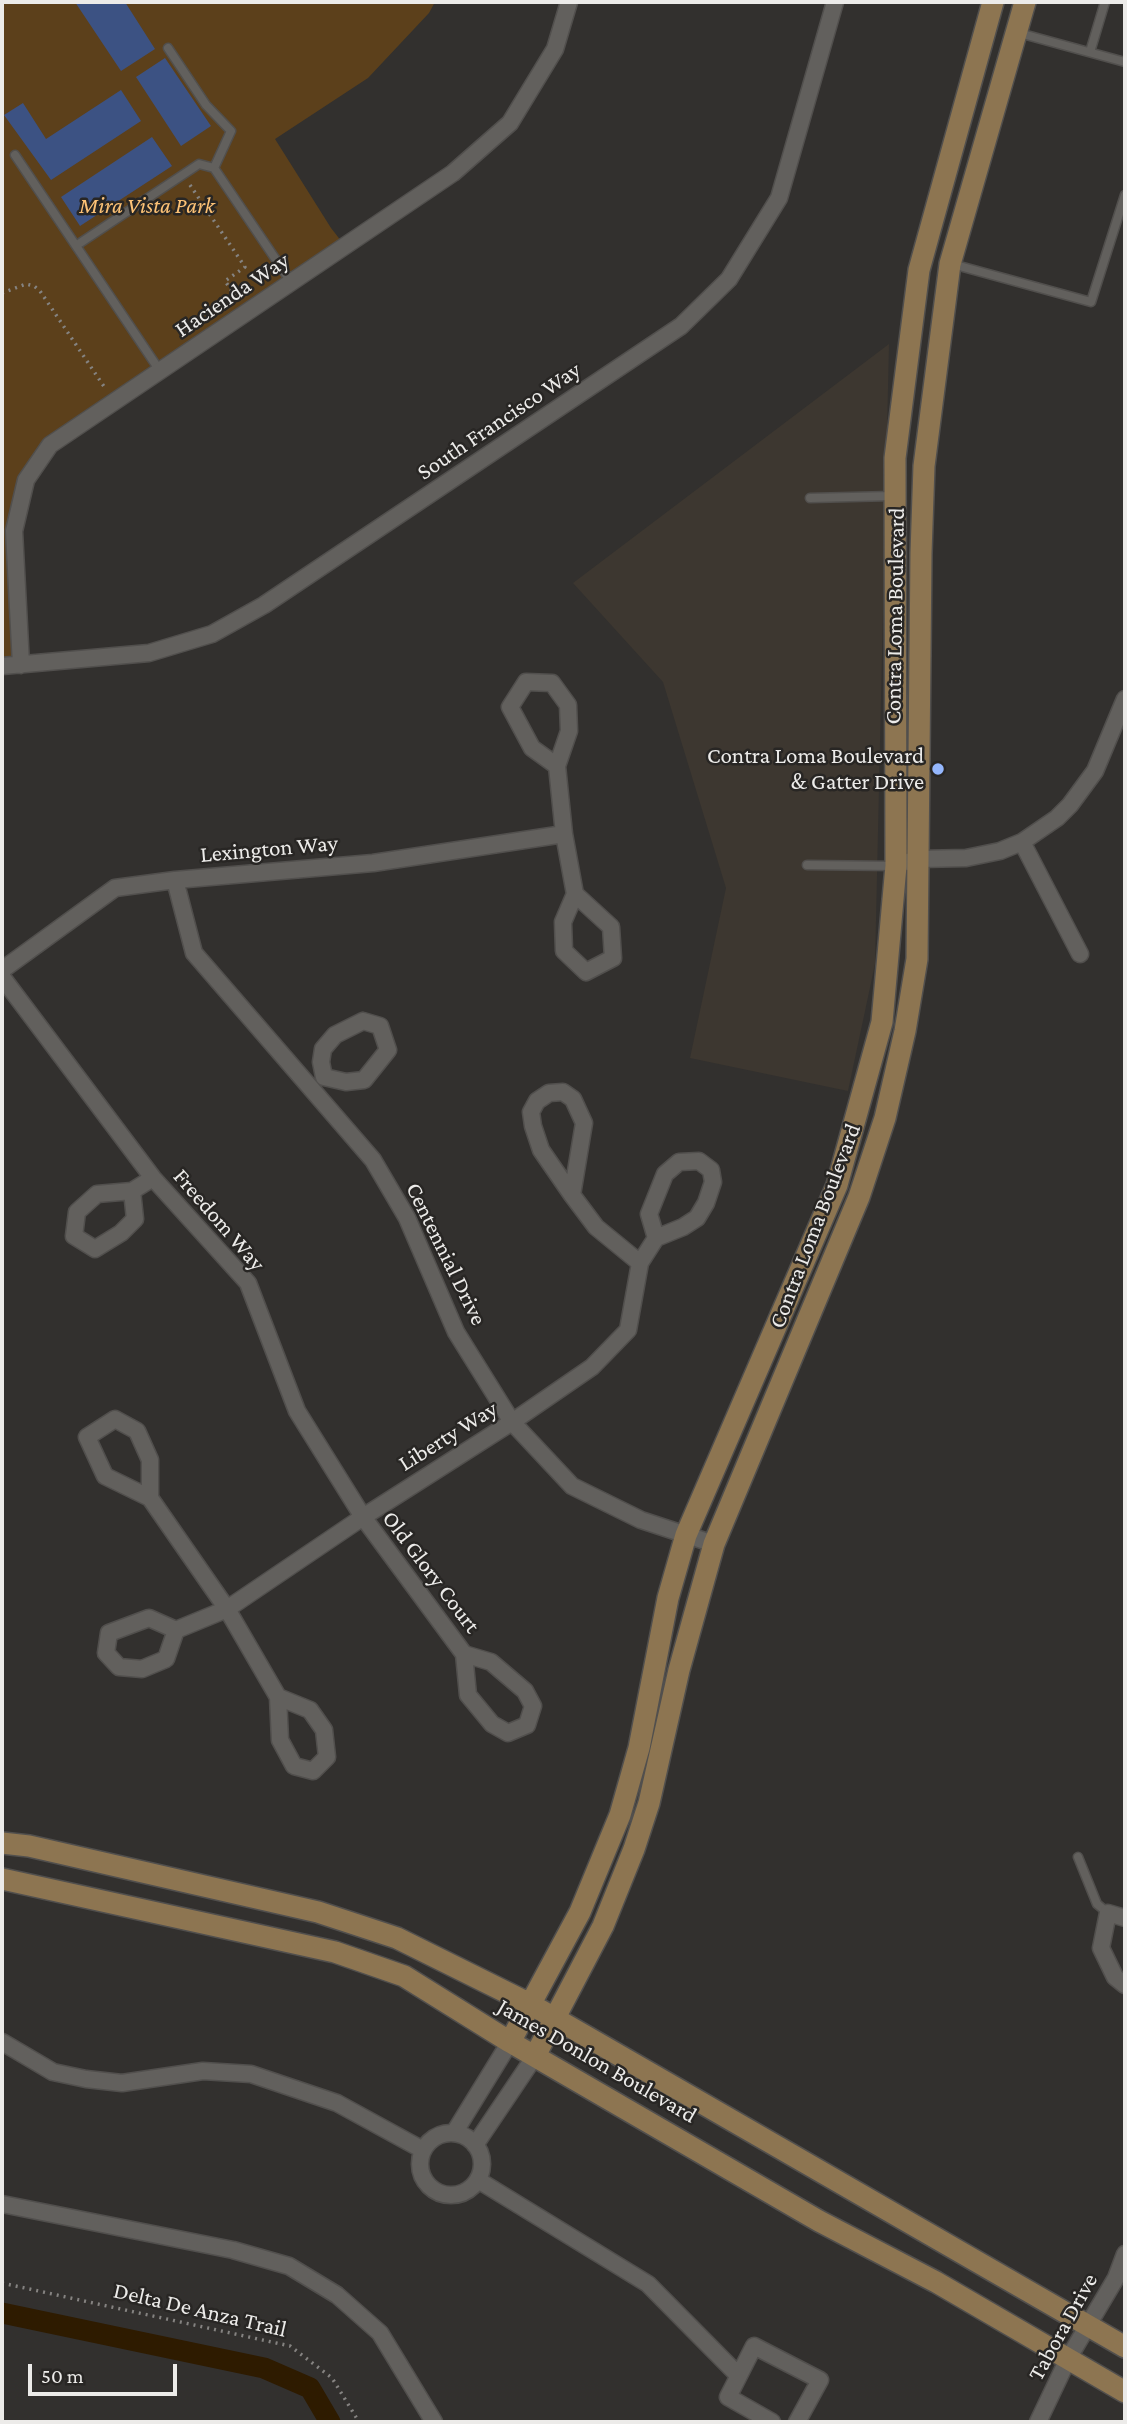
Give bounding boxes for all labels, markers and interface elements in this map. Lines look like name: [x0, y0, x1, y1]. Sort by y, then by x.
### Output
park label: Mira Vista Park: [79, 192, 215, 220]
street label: Hacienda Way: [170, 247, 294, 343]
street label: South Francisco Way: [412, 356, 586, 486]
street label: Contra Loma Boulevard: [879, 507, 911, 725]
place label: Contra Loma Boulevard & Gatter Drive: [707, 742, 924, 796]
marker: Contra Loma Boulevard & Gatter Drive: [930, 761, 946, 777]
street label: Lexington Way: [199, 829, 339, 869]
street label: Contra Loma Boulevard: [763, 1120, 867, 1332]
street label: Freedom Way: [167, 1163, 271, 1277]
street label: Centennial Drive: [400, 1178, 492, 1330]
street label: Liberty Way: [394, 1395, 502, 1477]
street label: Old Glory Court: [376, 1505, 486, 1639]
street label: James Donlon Boulevard: [492, 1993, 702, 2129]
street label: Tabora Drive: [1022, 2269, 1104, 2385]
street label: Delta De Anza Trail: [111, 2277, 289, 2343]
scale bar: [32, 2350, 180, 2394]
text: 50 m: [41, 2364, 84, 2388]

